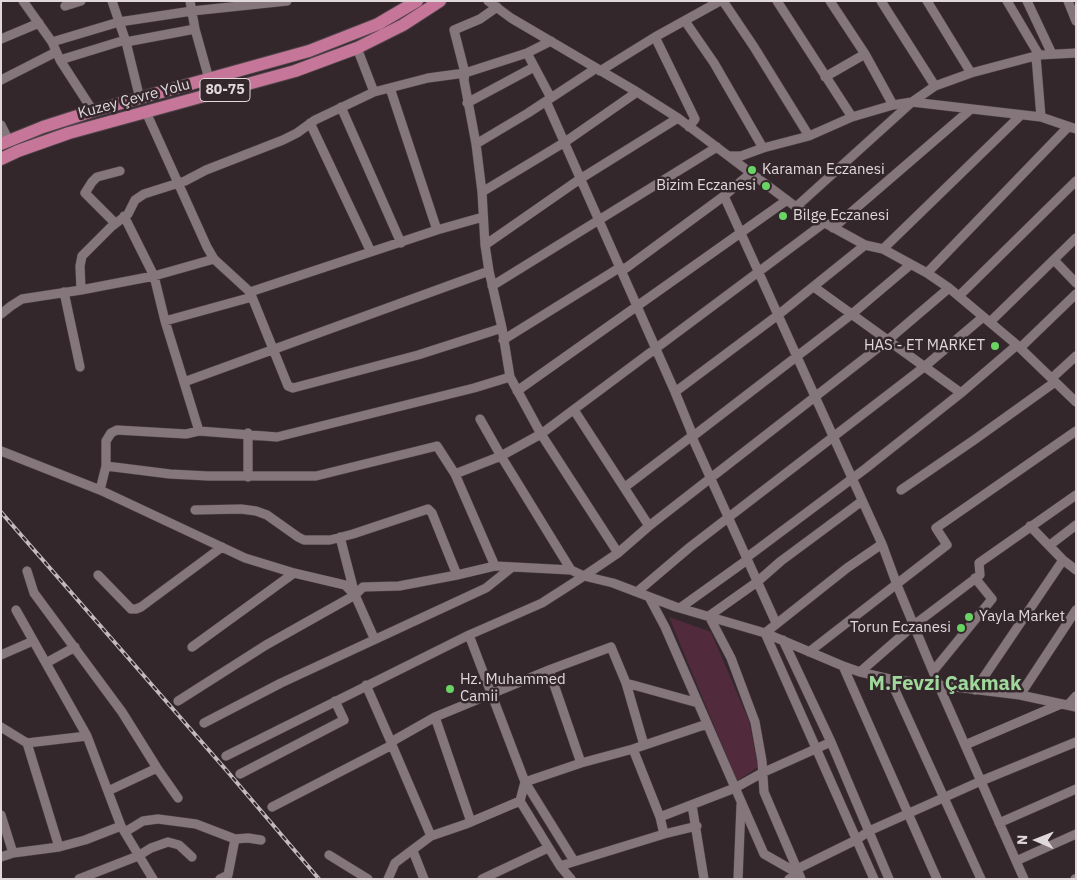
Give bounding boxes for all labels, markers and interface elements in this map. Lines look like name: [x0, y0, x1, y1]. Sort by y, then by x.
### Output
street label: Kuzey Çevre Yolu: [76, 75, 192, 123]
road number: 80-75: [200, 78, 250, 102]
place label: Karaman Eczanesi: [762, 161, 885, 179]
marker: Karaman Eczanesi: [746, 164, 758, 176]
place label: Bizim Eczanesi: [656, 177, 756, 195]
marker: Bizim Eczanesi: [760, 180, 772, 192]
place label: Bilge Eczanesi: [793, 207, 889, 225]
marker: Bilge Eczanesi: [777, 210, 789, 222]
place label: HAS - ET MARKET: [864, 337, 985, 355]
marker: HAS - ET MARKET: [989, 340, 1001, 352]
place label: Yayla Market: [979, 608, 1065, 626]
marker: Yayla Market: [963, 611, 975, 623]
place label: Torun Eczanesi: [850, 619, 951, 637]
marker: Torun Eczanesi: [955, 622, 967, 634]
place label: Hz. Muhammed Camii: [460, 671, 566, 706]
district label: M.Fevzi Çakmak: [869, 672, 1021, 696]
marker: Hz. Muhammed Camii: [444, 683, 456, 695]
north arrow: [1012, 815, 1062, 865]
text: N: [1013, 835, 1031, 845]

